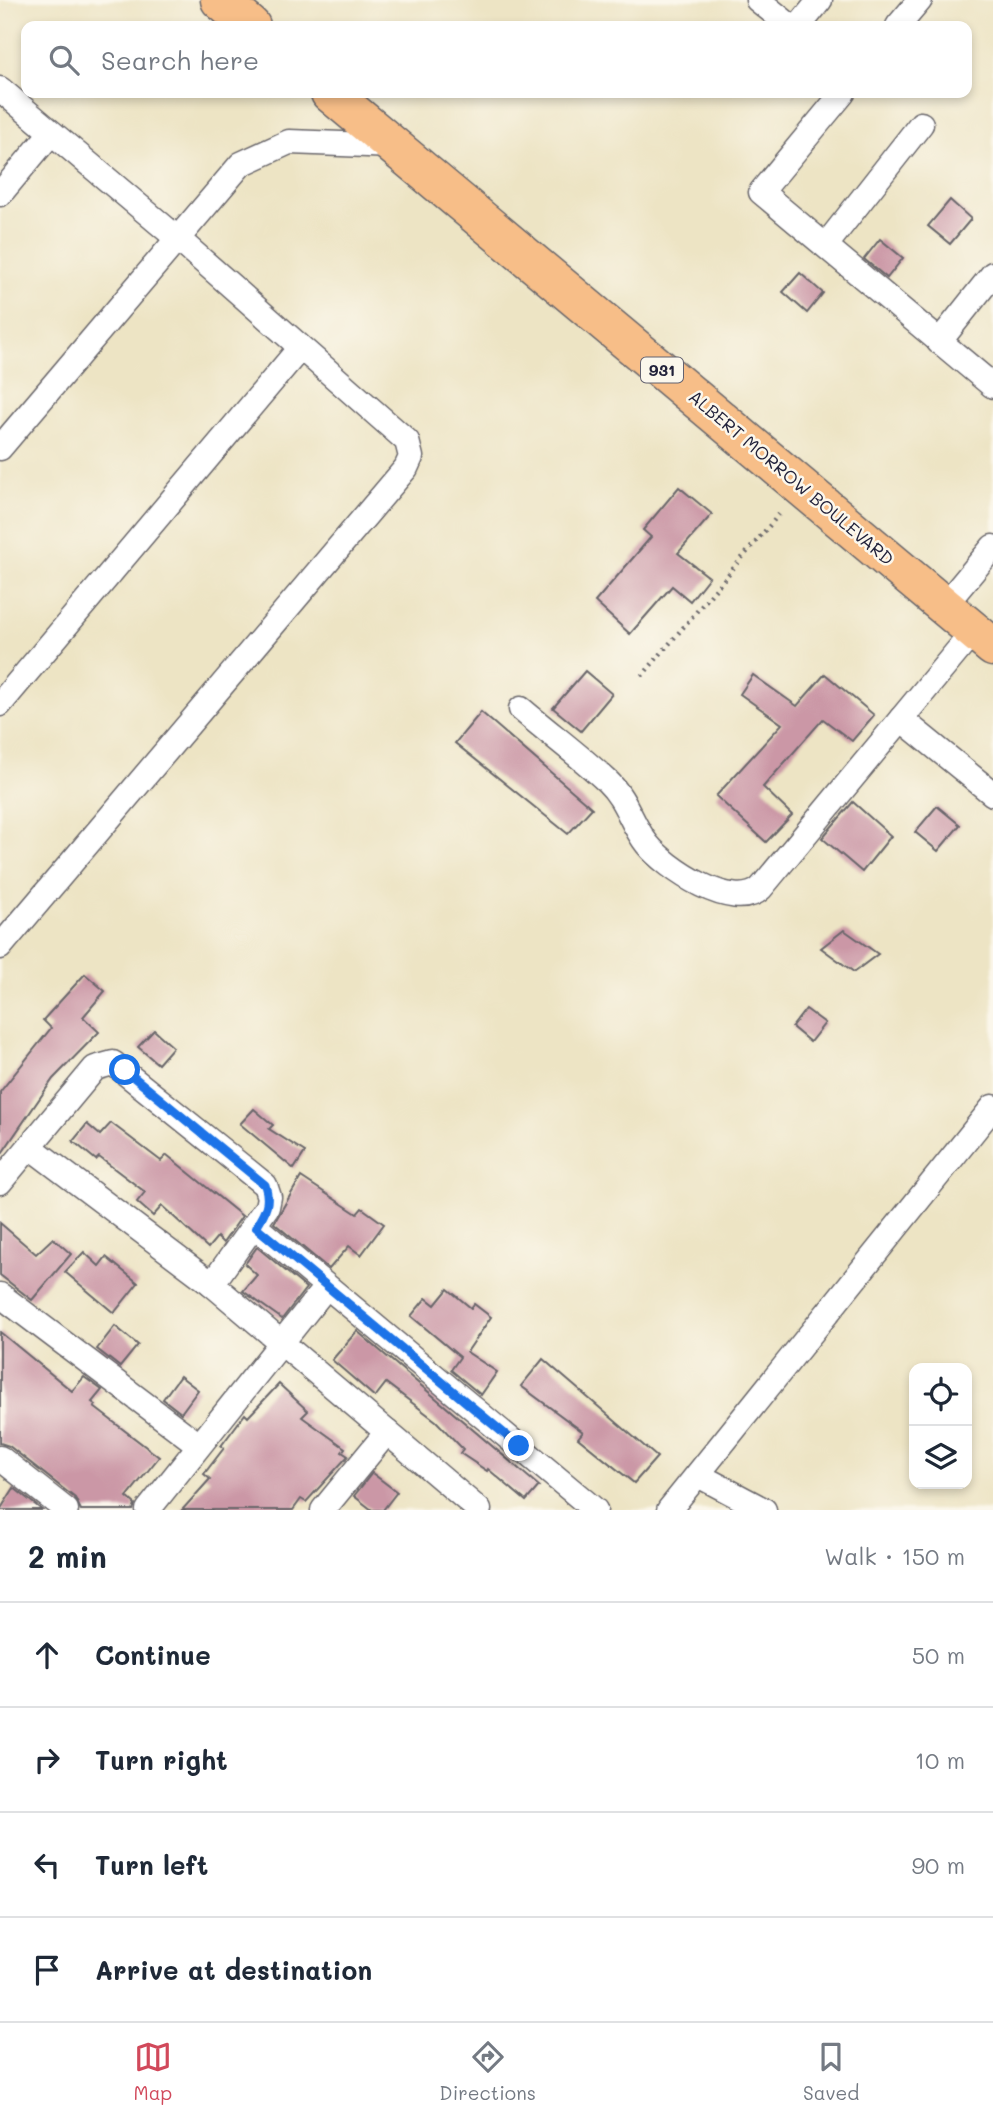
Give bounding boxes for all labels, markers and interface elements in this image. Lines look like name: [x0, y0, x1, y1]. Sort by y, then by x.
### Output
search box: [21, 21, 972, 98]
icon: search: [45, 41, 83, 79]
text: Search here: [101, 43, 259, 77]
road number: 931: [641, 358, 683, 382]
street label: ALBERT MORROW BOULEVARD: [684, 384, 899, 570]
route start: [109, 1054, 140, 1085]
map controls: [909, 1363, 972, 1489]
button: locate: [909, 1363, 972, 1426]
button: layers: [909, 1426, 972, 1489]
route end: [503, 1430, 534, 1461]
text: 2 min: [28, 1536, 107, 1576]
text: Walk · 150 m: [824, 1541, 965, 1571]
icon: ahead: [28, 1636, 66, 1674]
text: Continue: [95, 1638, 211, 1672]
text: 50 m: [912, 1640, 965, 1670]
icon: right: [28, 1741, 66, 1779]
text: Turn right: [95, 1743, 228, 1777]
text: 10 m: [915, 1745, 965, 1775]
icon: left: [28, 1846, 66, 1884]
text: Turn left: [95, 1848, 208, 1882]
text: 90 m: [912, 1850, 965, 1880]
icon: arrive: [28, 1951, 66, 1989]
text: Arrive at destination: [95, 1953, 372, 1987]
tab: Map: [134, 2038, 172, 2105]
tab: Directions: [439, 2038, 536, 2105]
tab: Saved: [803, 2038, 859, 2105]

